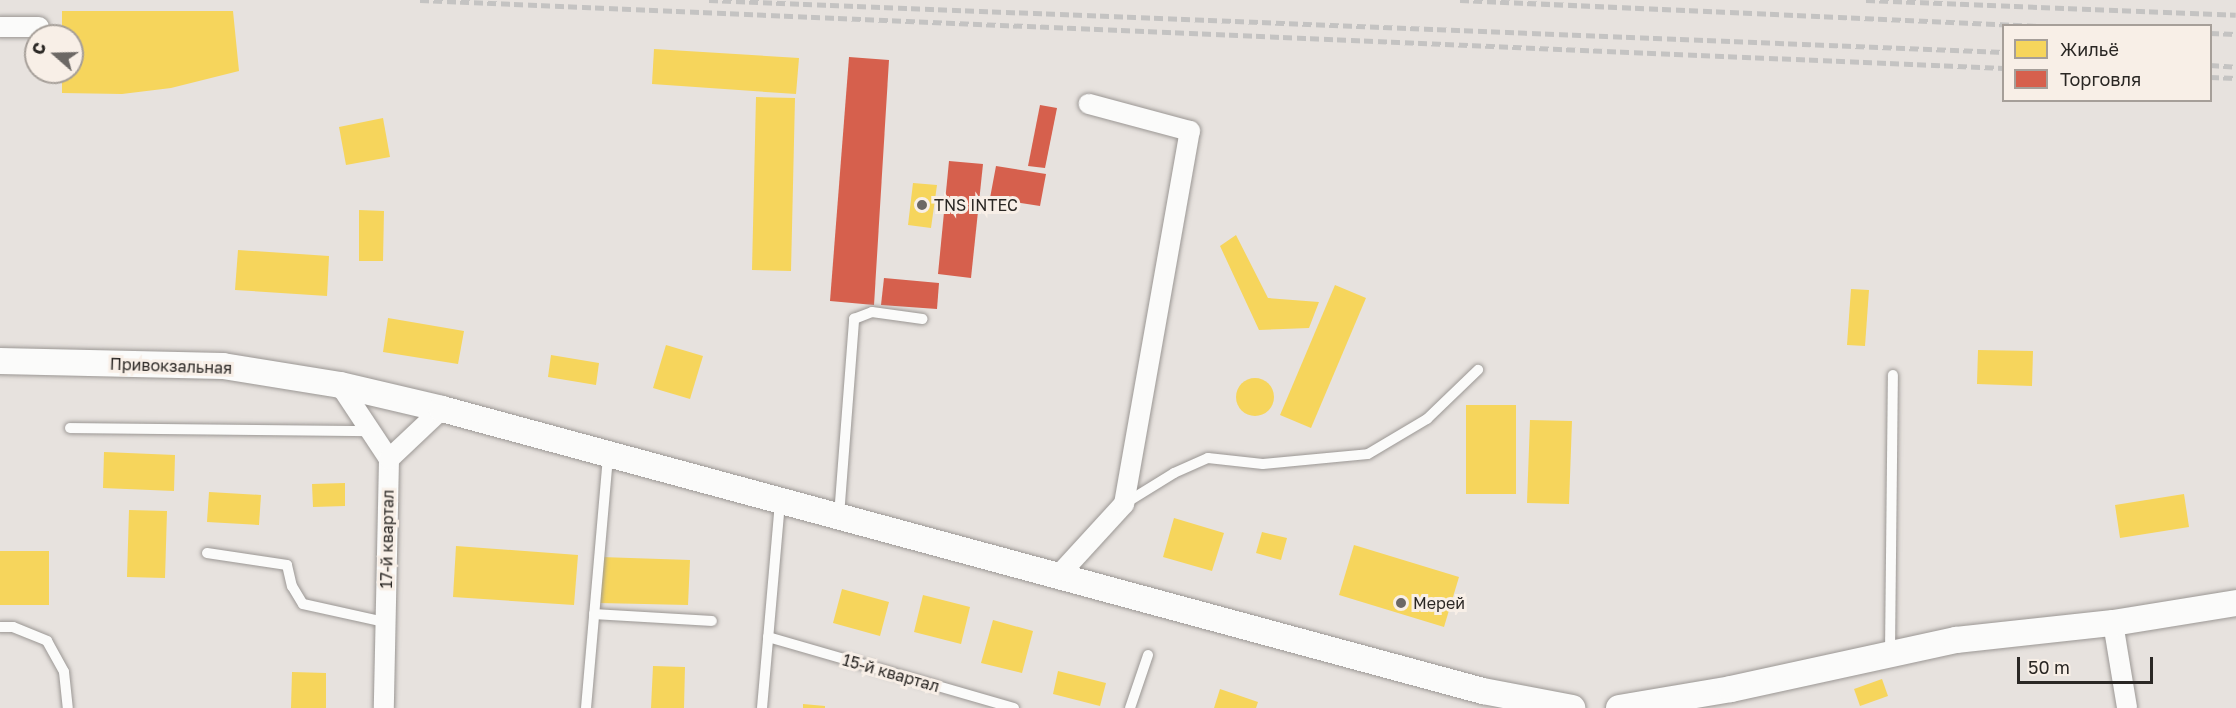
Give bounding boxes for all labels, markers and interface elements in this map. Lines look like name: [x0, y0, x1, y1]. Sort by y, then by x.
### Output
north arrow: [24, 24, 84, 84]
legend: [2002, 24, 2212, 102]
text: Жильё: [2060, 38, 2119, 60]
text: С: [28, 40, 50, 57]
text: Торговля: [2060, 68, 2141, 90]
place label: TNS INTEC: [934, 195, 1018, 215]
marker: TNS INTEC: [915, 198, 929, 212]
street label: Привокзальная: [110, 354, 232, 378]
street label: 17-й квартал: [377, 489, 397, 589]
place label: Мерей: [1413, 593, 1465, 613]
marker: Мерей: [1394, 596, 1408, 610]
scale bar: [2020, 645, 2156, 683]
street label: 15-й квартал: [840, 650, 942, 696]
text: 50 m: [2028, 656, 2070, 678]

